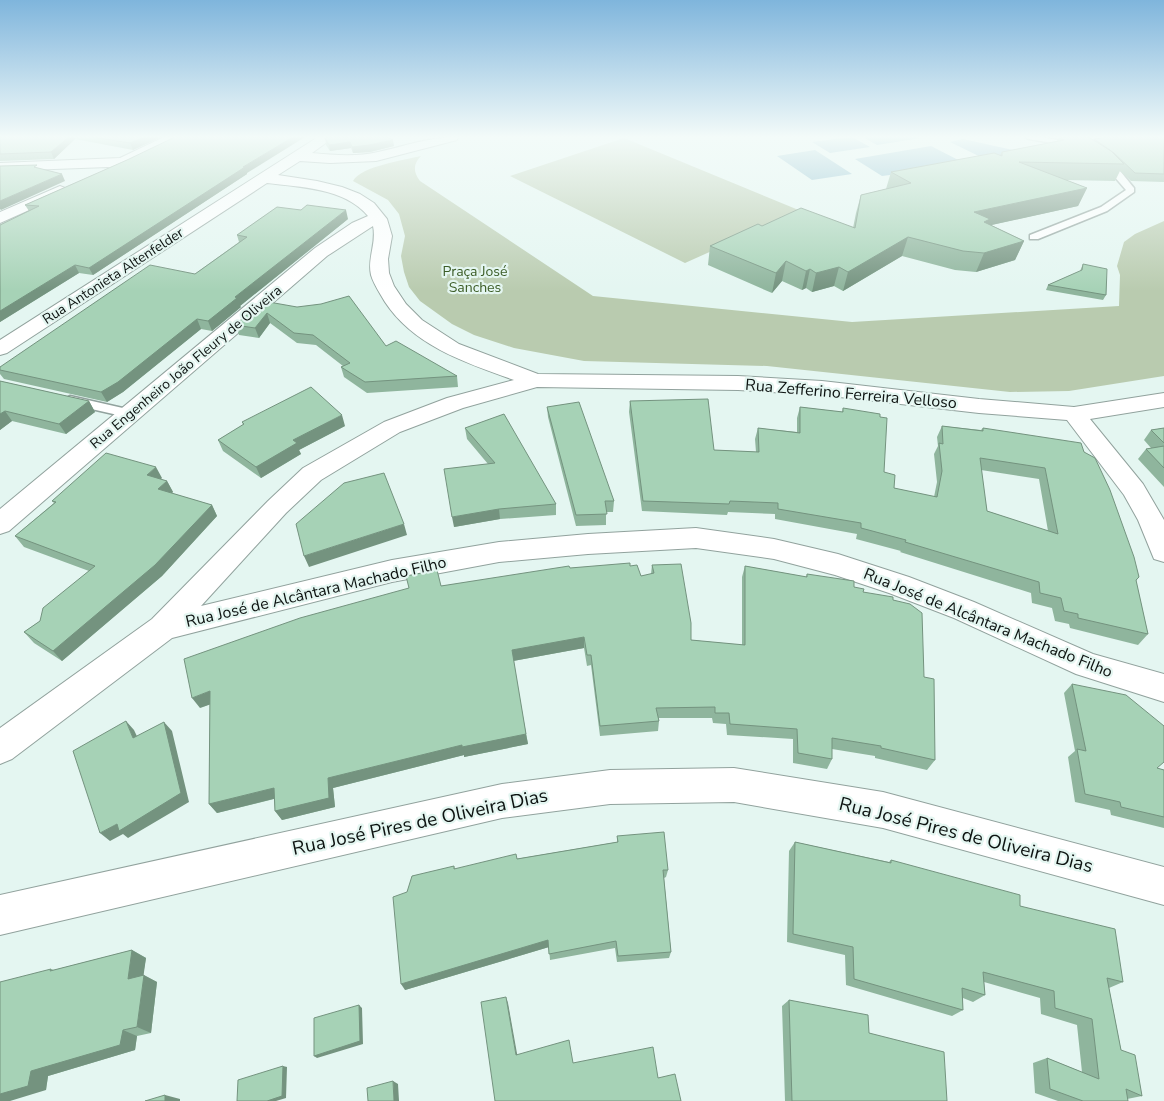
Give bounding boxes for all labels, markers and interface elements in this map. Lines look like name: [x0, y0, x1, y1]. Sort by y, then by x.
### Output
street label: Rua Antonieta Altenfelder: [39, 223, 187, 329]
park label: Praça José Sanches: [442, 262, 508, 297]
street label: Rua Engenheiro João Fleury de Oliveira: [86, 281, 286, 453]
street label: Rua Zefferino Ferreira Velloso: [744, 374, 958, 414]
street label: Rua José de Alcântara Machado Filho: [184, 551, 449, 633]
street label: Rua José de Alcântara Machado Filho: [860, 563, 1116, 683]
street label: Rua José Pires de Oliveira Dias: [290, 782, 550, 862]
street label: Rua José Pires de Oliveira Dias: [836, 791, 1096, 879]

